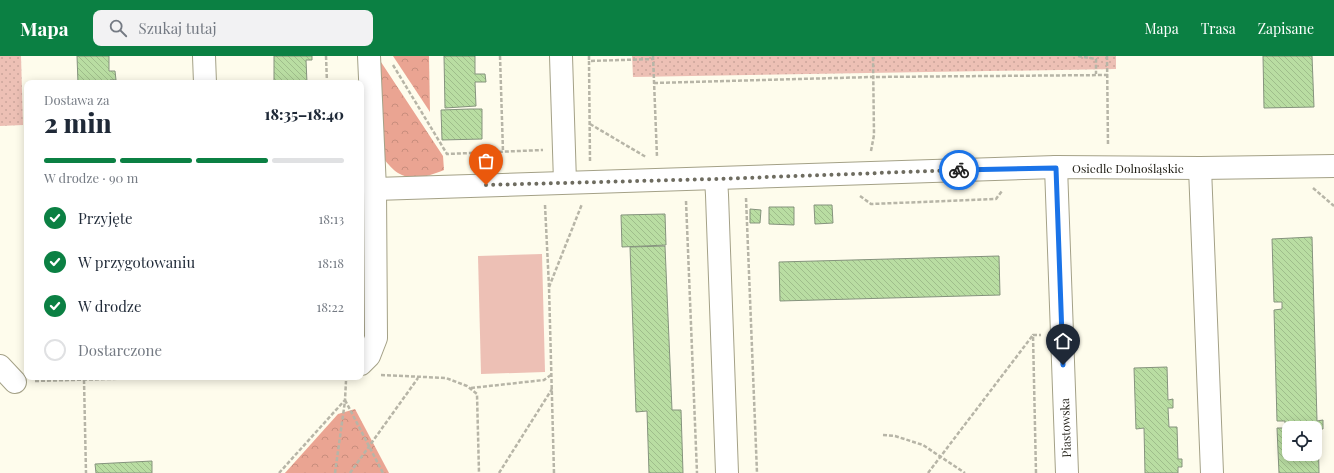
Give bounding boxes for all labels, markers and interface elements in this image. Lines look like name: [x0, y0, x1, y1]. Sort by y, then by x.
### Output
search box: [93, 10, 373, 46]
text: Mapa: [20, 15, 69, 41]
icon: search: [107, 17, 129, 39]
text: Szukaj tutaj: [139, 18, 216, 38]
text: Mapa: [1144, 19, 1179, 38]
text: Trasa: [1201, 19, 1236, 38]
text: Zapisane: [1258, 19, 1314, 38]
text: Dostawa za: [44, 91, 110, 108]
text: 18:35–18:40: [265, 104, 344, 124]
text: 2 min: [44, 105, 112, 140]
pin: [469, 144, 503, 185]
icon: bag: [475, 150, 497, 172]
courier: [939, 150, 979, 190]
icon: bike: [948, 159, 970, 181]
street label: Osiedle Dolnośląskie: [1072, 160, 1184, 176]
text: W drodze · 90 m: [44, 169, 138, 186]
icon: check: [44, 207, 66, 229]
text: Przyjęte: [78, 208, 133, 228]
text: 18:13: [319, 210, 344, 227]
icon: check: [44, 251, 66, 273]
text: W przygotowaniu: [78, 252, 195, 272]
text: 18:18: [317, 254, 344, 271]
icon: check: [44, 295, 66, 317]
text: W drodze: [78, 296, 142, 316]
text: 18:22: [317, 298, 344, 315]
pin: [1046, 324, 1080, 365]
icon: home: [1052, 330, 1074, 352]
text: Dostarczone: [78, 340, 162, 360]
street label: Piastowska: [1056, 398, 1074, 458]
map controls: [1282, 421, 1322, 461]
button: locate: [1282, 421, 1322, 461]

